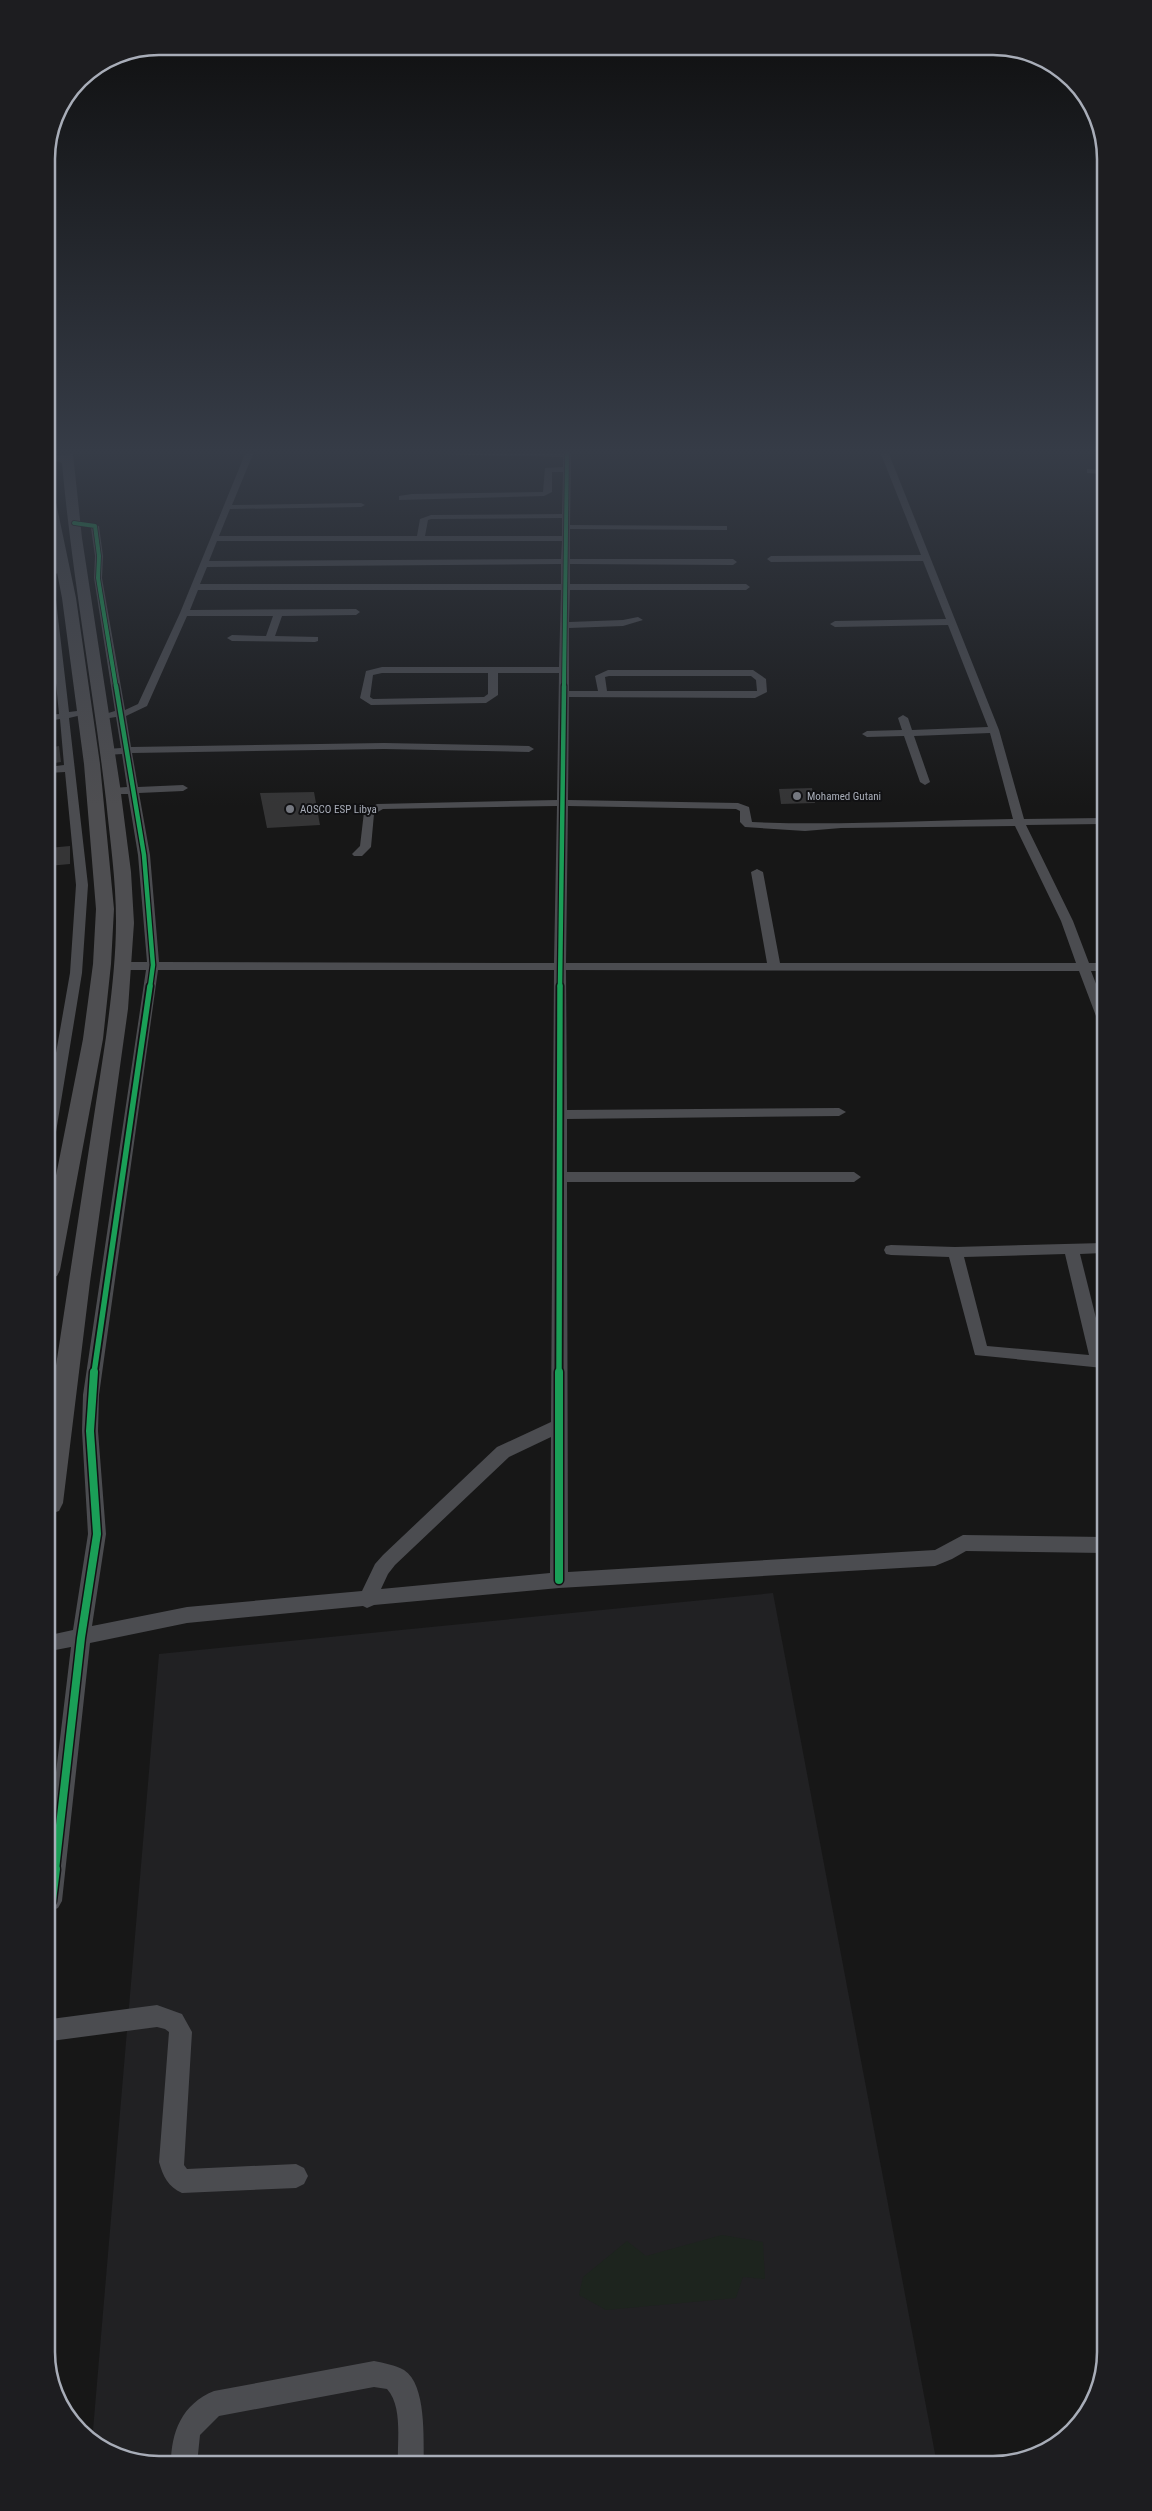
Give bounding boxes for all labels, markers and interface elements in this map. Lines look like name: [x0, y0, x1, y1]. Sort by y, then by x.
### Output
marker: Mohamed Gutani: [791, 790, 803, 802]
place label: Mohamed Gutani: [807, 790, 881, 803]
marker: AOSCO ESP Libya: [284, 803, 296, 815]
place label: AOSCO ESP Libya: [300, 803, 377, 816]

